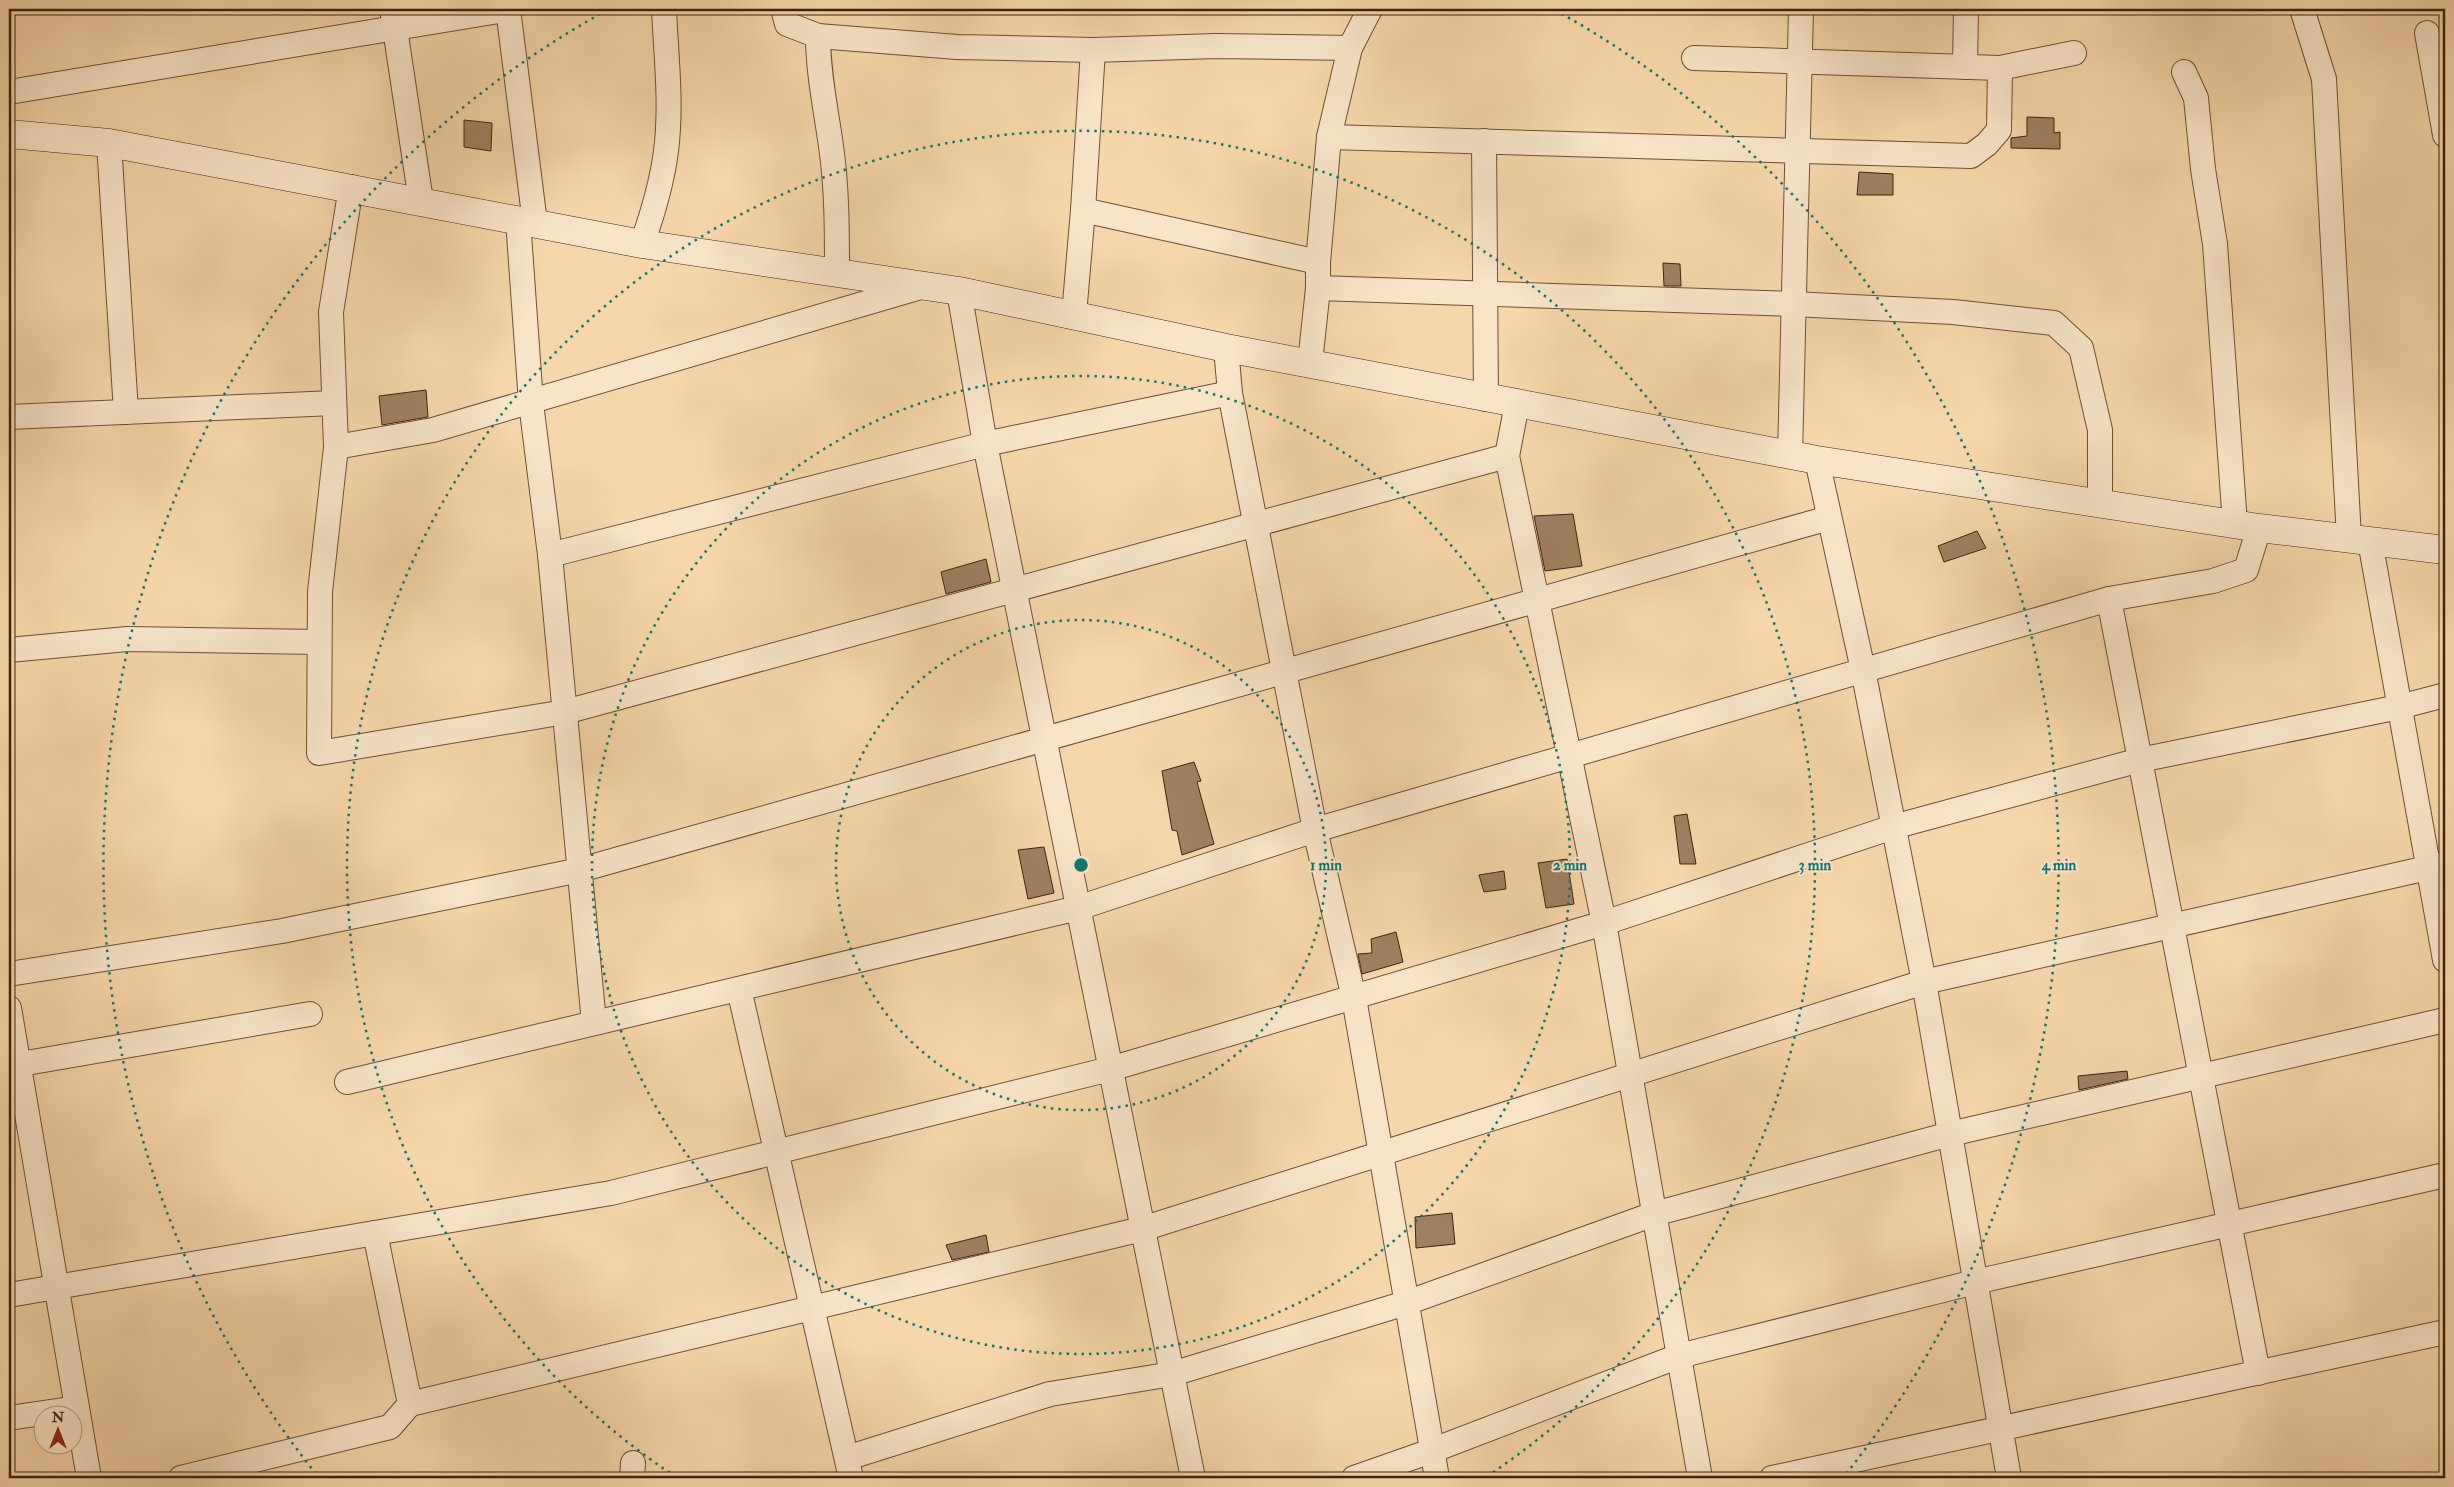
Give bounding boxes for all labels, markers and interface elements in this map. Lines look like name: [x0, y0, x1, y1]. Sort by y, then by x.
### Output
centre of rings: [1072, 856, 1090, 874]
text: 1 min: [1310, 856, 1342, 875]
text: 2 min: [1553, 856, 1587, 875]
text: 3 min: [1799, 856, 1831, 875]
text: 4 min: [2041, 856, 2077, 875]
north arrow: [32, 1404, 82, 1454]
text: N: [51, 1409, 65, 1426]

